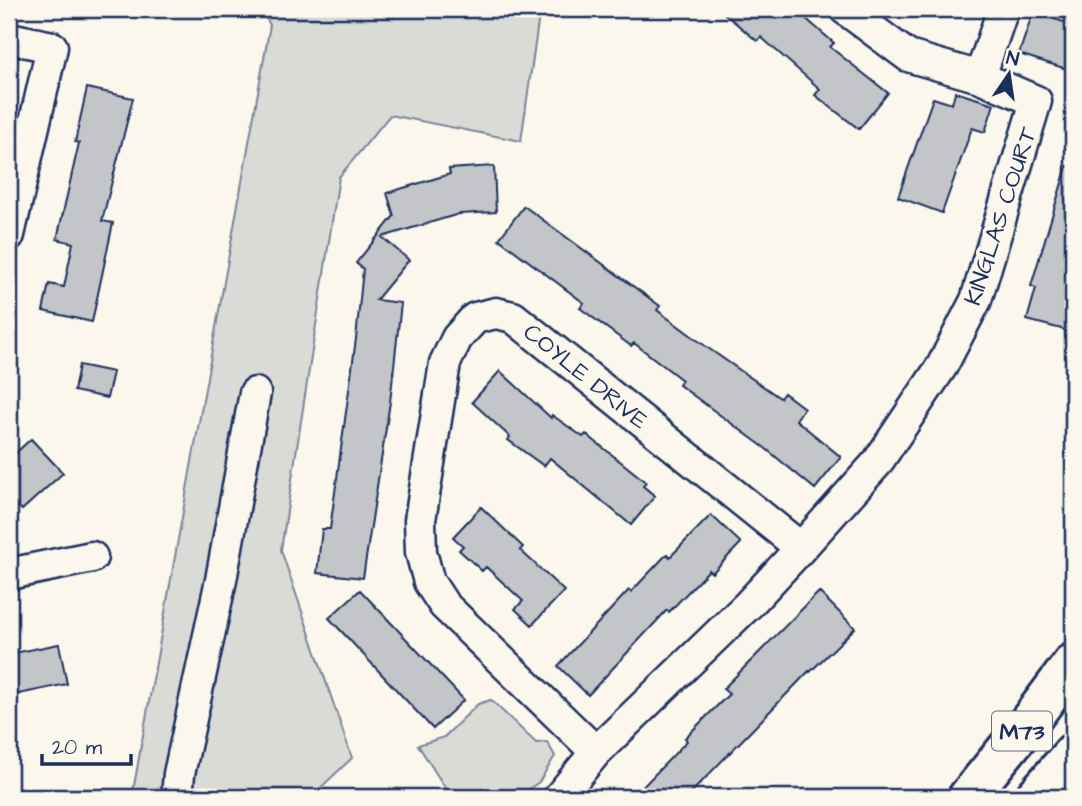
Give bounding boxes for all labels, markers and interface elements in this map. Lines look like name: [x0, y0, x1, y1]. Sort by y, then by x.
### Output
north arrow: [974, 38, 1044, 108]
text: N: [1004, 44, 1021, 73]
street label: KINGLAS COURT: [956, 123, 1046, 310]
street label: COYLE DRIVE: [516, 316, 655, 438]
road number: M73: [992, 712, 1052, 750]
scale bar: [42, 722, 131, 766]
text: 20 m: [52, 733, 103, 762]

